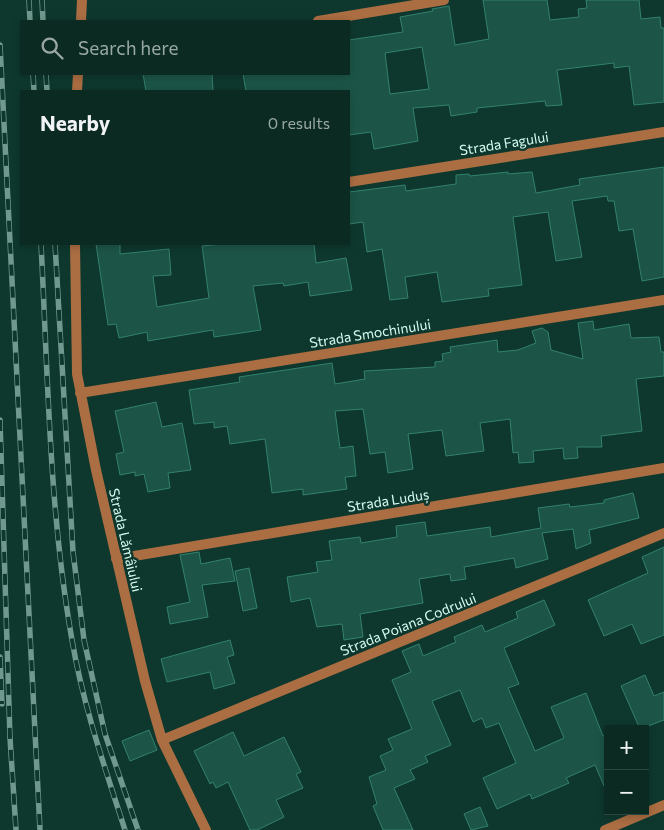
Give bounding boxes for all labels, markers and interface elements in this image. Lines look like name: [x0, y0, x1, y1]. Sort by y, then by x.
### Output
search box: [20, 20, 350, 75]
icon: search: [38, 34, 66, 62]
text: Search here: [78, 36, 178, 59]
text: Nearby: [40, 110, 110, 135]
text: 0 results: [268, 113, 330, 132]
street label: Strada Fagului: [458, 128, 550, 158]
street label: Strada Smochinului: [308, 315, 432, 351]
street label: Strada Luduș: [346, 485, 430, 516]
street label: Strada Lămâiului: [106, 487, 146, 593]
street label: Strada Poiana Codrului: [338, 589, 478, 659]
map controls: [604, 725, 649, 815]
button: +: [604, 725, 649, 770]
button: −: [604, 770, 649, 815]

